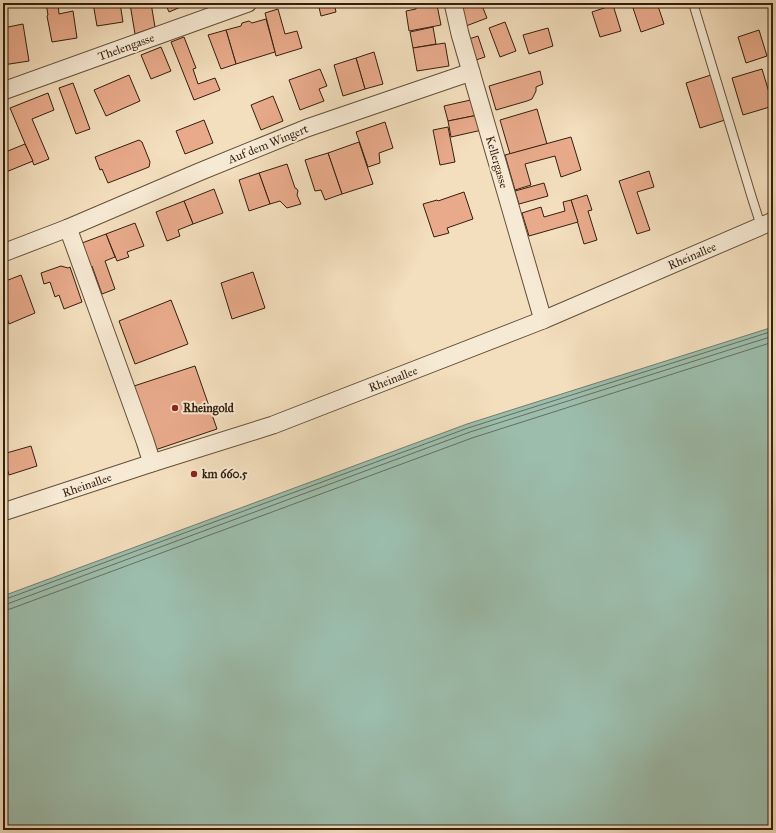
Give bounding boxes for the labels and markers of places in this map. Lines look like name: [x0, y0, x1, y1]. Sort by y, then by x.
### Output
place label: Rheingold: [183, 401, 235, 416]
marker: Rheingold: [170, 403, 180, 413]
place label: km 660.5: [202, 467, 248, 481]
marker: km 660.5: [189, 469, 199, 479]

